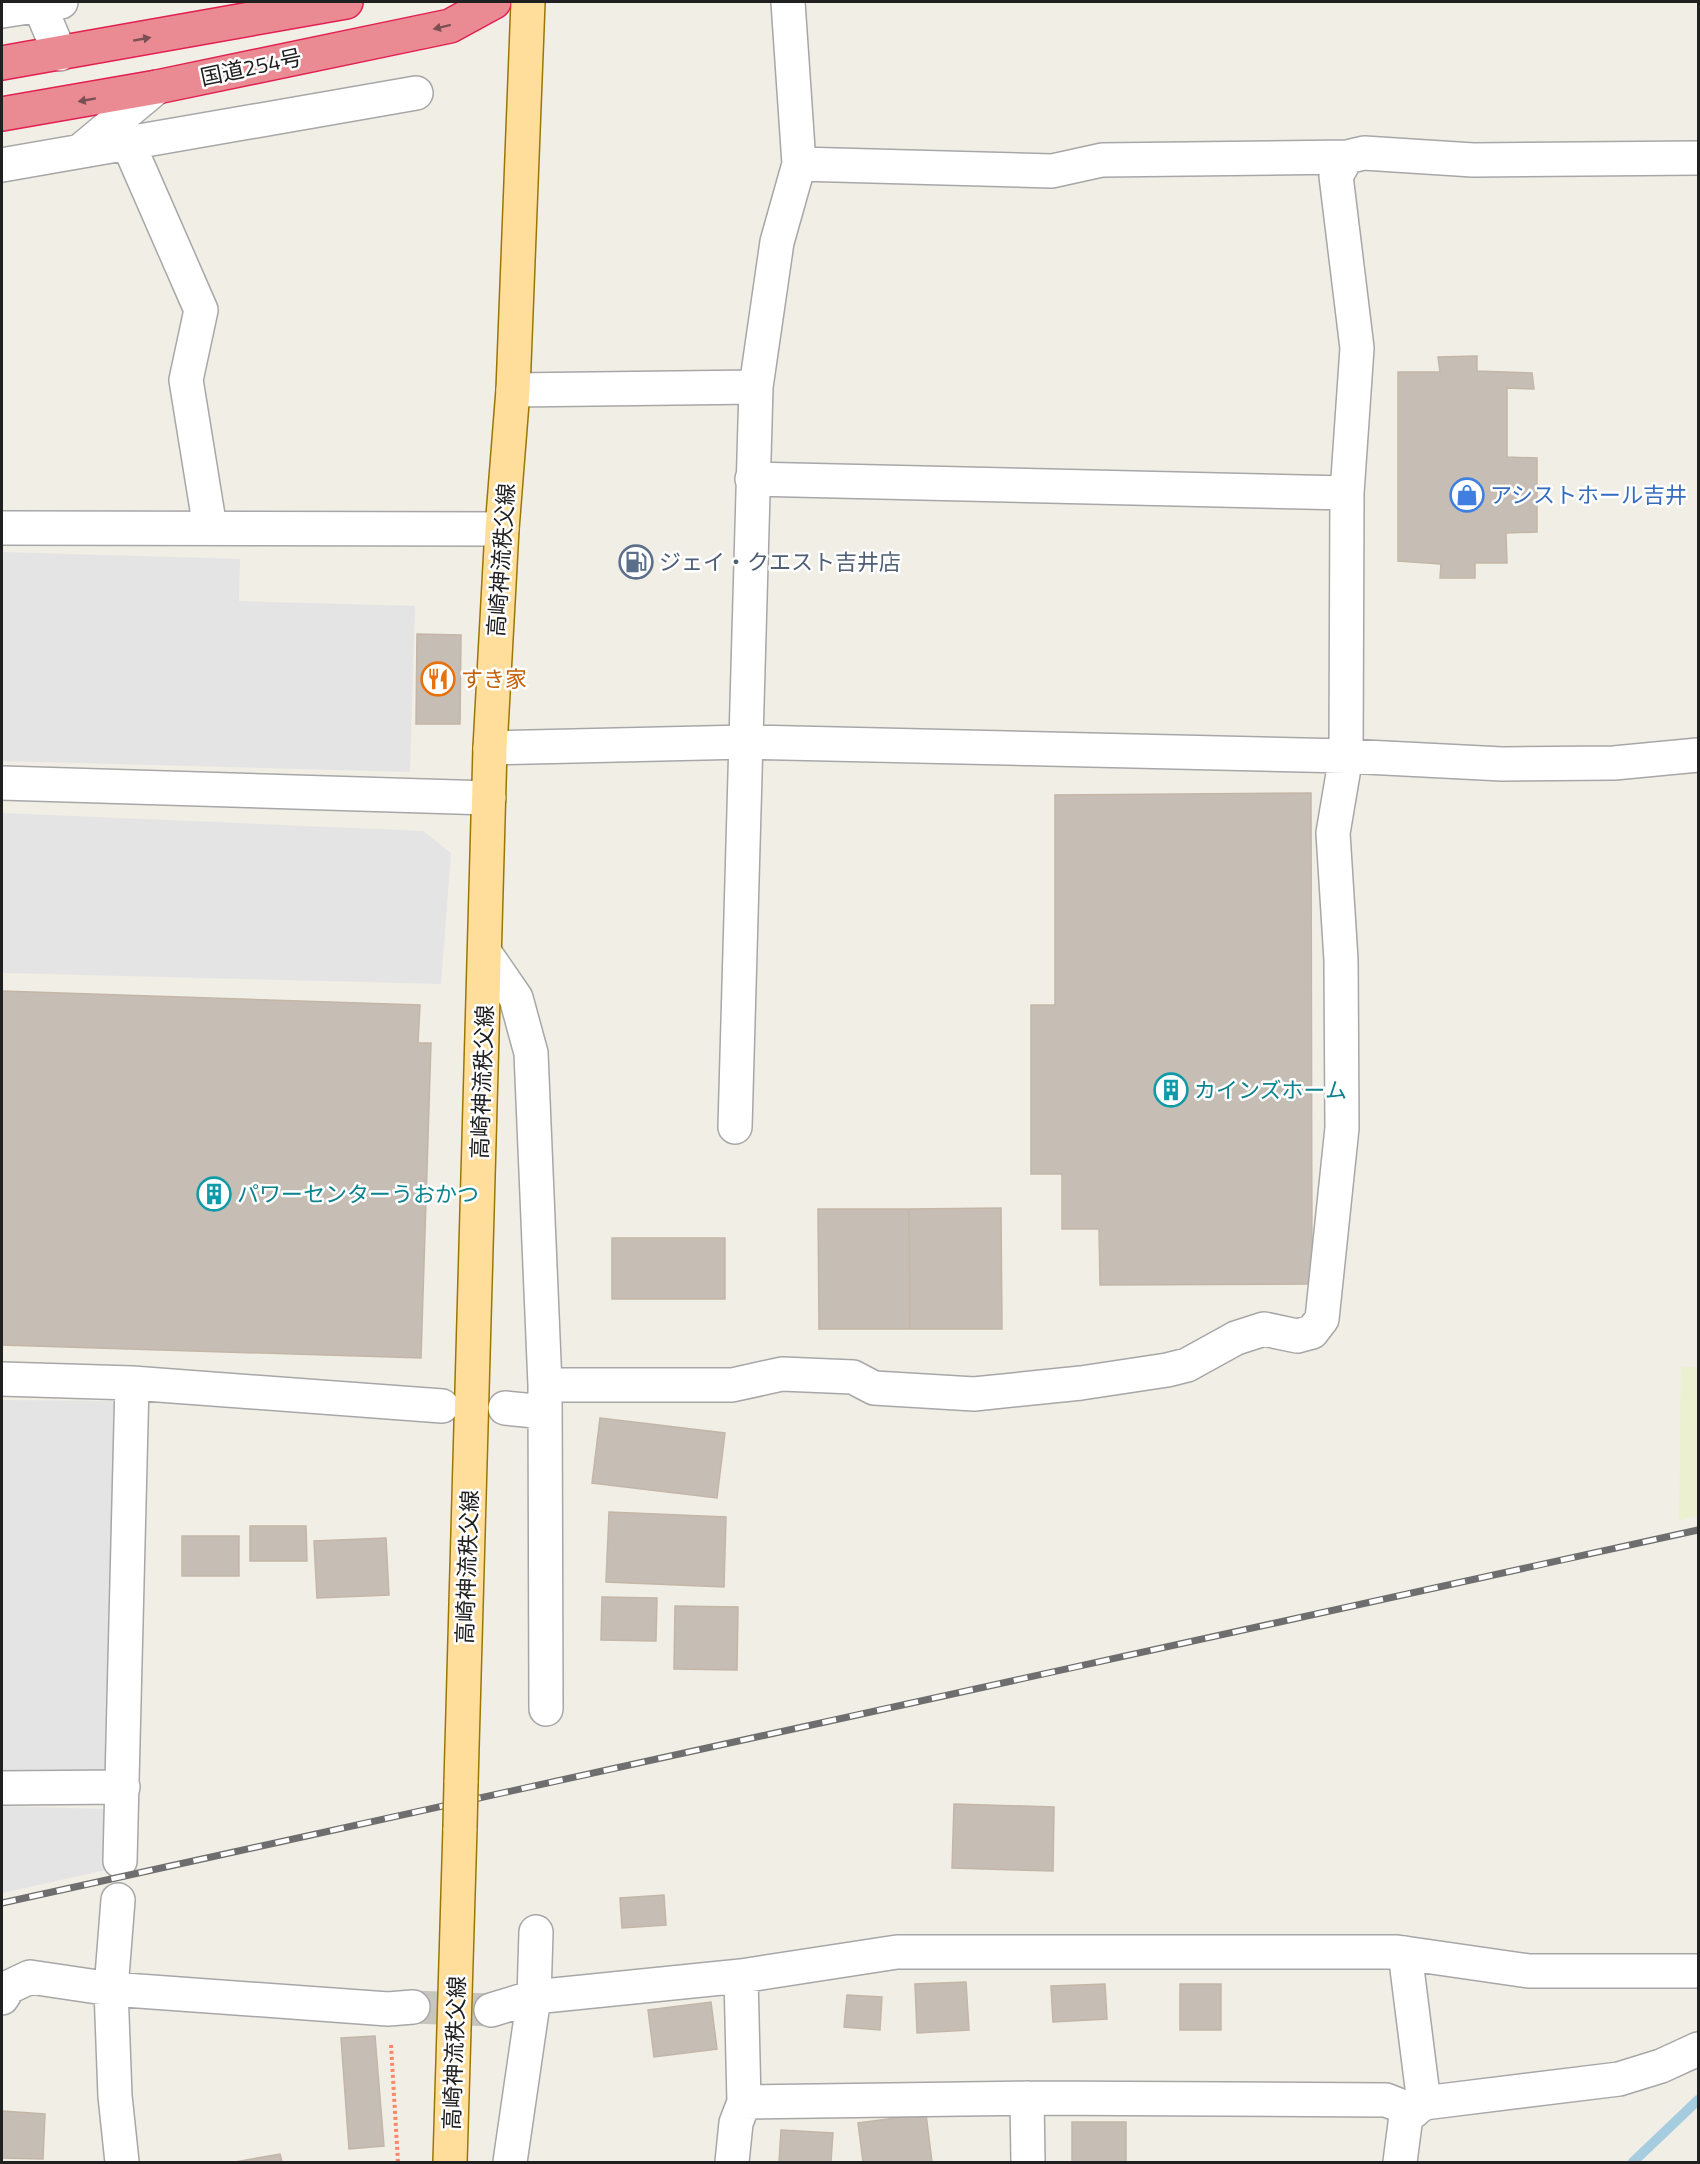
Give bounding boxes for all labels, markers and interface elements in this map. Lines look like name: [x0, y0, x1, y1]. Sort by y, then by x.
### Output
one-way arrow: [433, 22, 451, 32]
one-way arrow: [133, 34, 152, 43]
street label: 国道254号: [197, 40, 305, 94]
one-way arrow: [77, 96, 96, 105]
shop icon: アシストホール吉井: [1449, 477, 1485, 513]
place label: アシストホール吉井: [1490, 478, 1687, 512]
street label: 高崎神流秩父線: [479, 482, 523, 638]
fuel station icon: ジェイ・クエスト吉井店: [618, 544, 654, 580]
place label: ジェイ・クエスト吉井店: [659, 545, 901, 579]
restaurant icon: すき家: [420, 661, 456, 697]
place label: すき家: [461, 662, 527, 696]
street label: 高崎神流秩父線: [462, 1004, 502, 1160]
building icon: カインズホーム: [1153, 1072, 1189, 1108]
place label: カインズホーム: [1194, 1073, 1347, 1107]
building icon: パワーセンターうおかつ: [196, 1176, 232, 1212]
place label: パワーセンターうおかつ: [237, 1177, 479, 1211]
street label: 高崎神流秩父線: [447, 1489, 487, 1645]
street label: 高崎神流秩父線: [434, 1975, 474, 2131]

